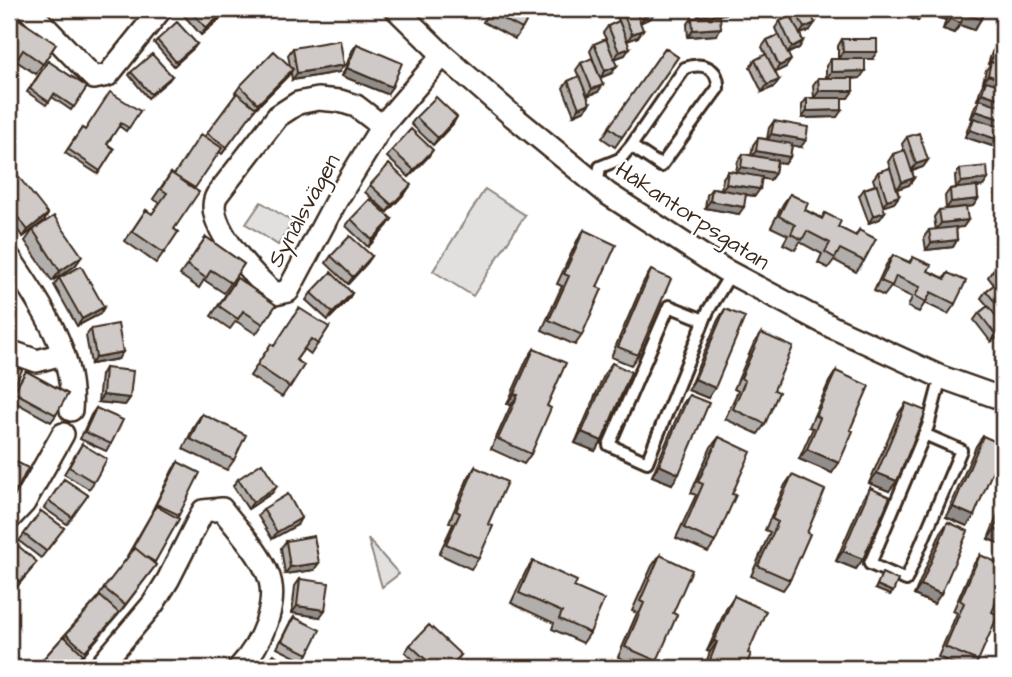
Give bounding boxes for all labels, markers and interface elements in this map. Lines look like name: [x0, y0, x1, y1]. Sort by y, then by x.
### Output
street label: Synålsvägen: [260, 148, 349, 273]
street label: Håkantorpsgatan: [608, 154, 776, 279]

